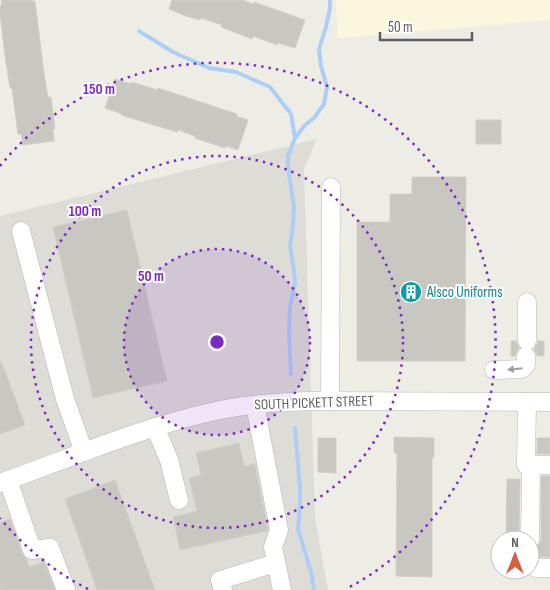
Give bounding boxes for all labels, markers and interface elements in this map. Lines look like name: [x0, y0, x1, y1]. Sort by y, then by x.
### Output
scale bar: [380, 10, 472, 42]
text: 50 m: [388, 18, 413, 37]
text: 150 m: [83, 80, 115, 99]
text: 100 m: [69, 202, 101, 221]
text: 50 m: [138, 267, 164, 286]
building icon: Alsco Uniforms: [399, 280, 423, 304]
place label: Alsco Uniforms: [426, 283, 503, 302]
centre of rings: [208, 333, 226, 351]
one-way arrow: [507, 365, 523, 373]
street label: SOUTH PICKETT STREET: [254, 391, 374, 415]
north arrow: [490, 530, 540, 580]
text: N: [511, 534, 519, 551]

